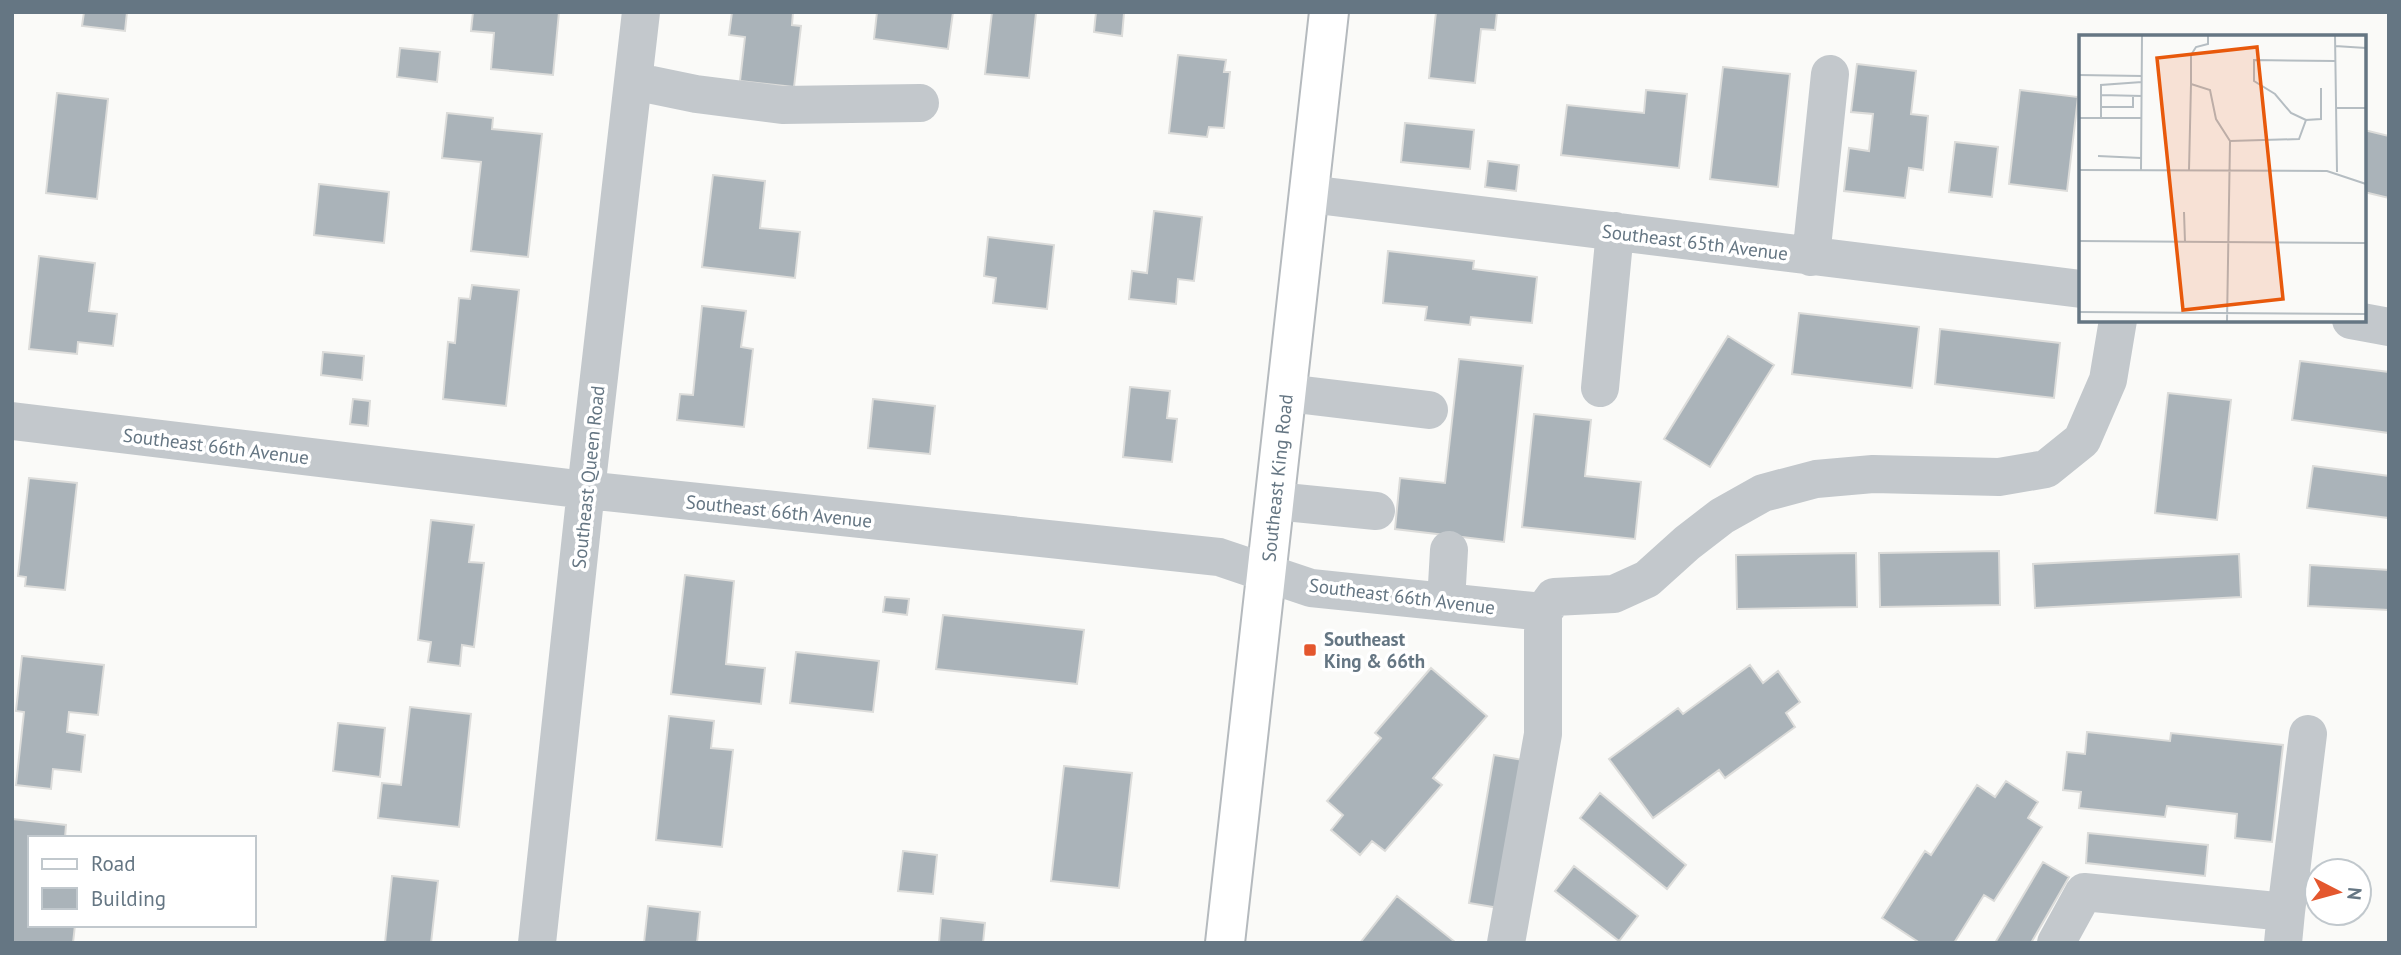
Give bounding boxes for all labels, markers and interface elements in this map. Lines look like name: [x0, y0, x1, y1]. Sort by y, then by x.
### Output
inset map: [2079, 35, 2366, 322]
street label: Southeast 65th Avenue: [1601, 219, 1789, 265]
street label: Southeast Queen Road: [566, 384, 610, 570]
street label: Southeast King Road: [1256, 393, 1298, 563]
street label: Southeast 66th Avenue: [122, 423, 310, 469]
street label: Southeast 66th Avenue: [685, 489, 873, 533]
street label: Southeast 66th Avenue: [1308, 573, 1496, 619]
place label: Southeast King & 66th: [1324, 627, 1425, 673]
marker: Southeast King & 66th: [1302, 642, 1318, 658]
legend: [28, 836, 256, 927]
text: Road: [91, 850, 135, 877]
north arrow: [2303, 857, 2373, 927]
text: Building: [91, 885, 166, 912]
text: N: [2342, 886, 2367, 901]

